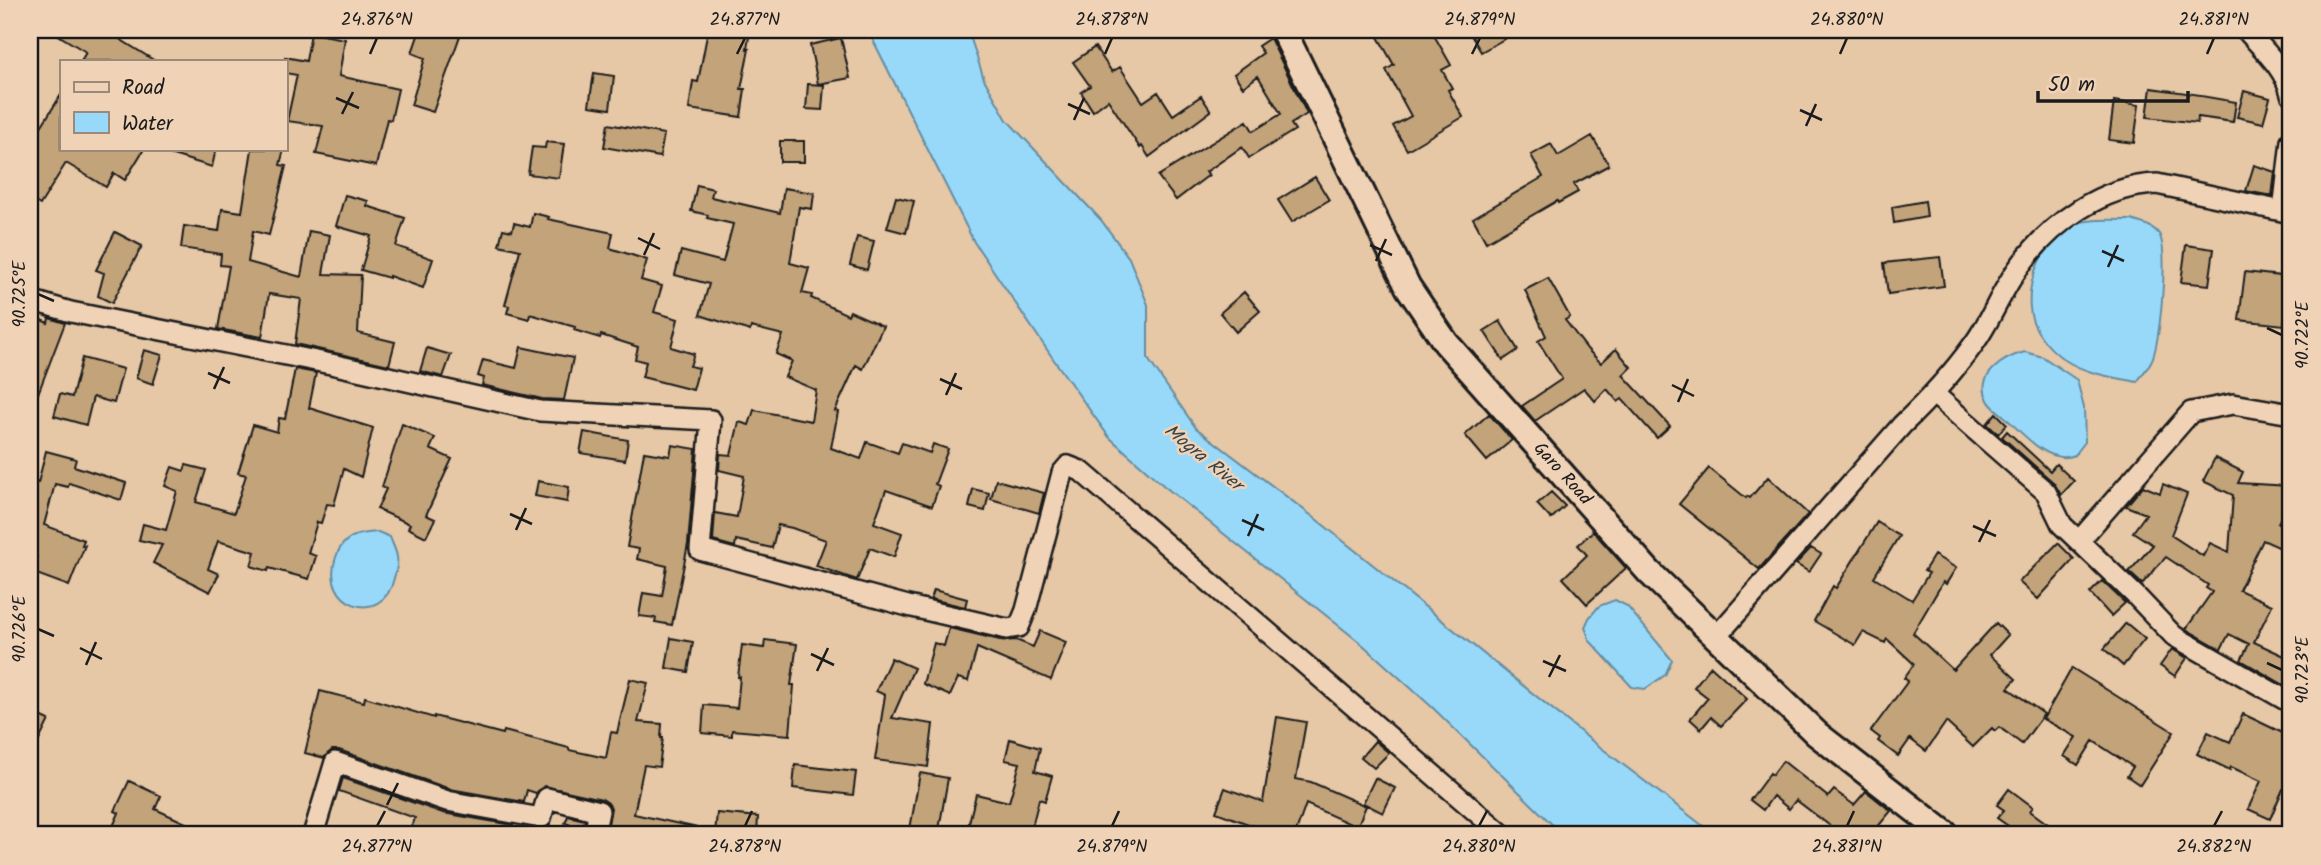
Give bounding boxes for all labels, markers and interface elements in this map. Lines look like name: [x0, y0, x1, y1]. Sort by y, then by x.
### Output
text: 24.876°N: [341, 6, 413, 35]
text: 24.877°N: [710, 6, 780, 35]
text: 24.878°N: [1076, 6, 1148, 35]
text: 24.879°N: [1445, 6, 1515, 35]
text: 24.880°N: [1810, 6, 1884, 35]
text: 24.881°N: [2179, 6, 2249, 35]
legend: [60, 60, 287, 150]
scale bar: [2038, 60, 2188, 104]
text: 50 m: [2048, 69, 2095, 102]
text: Road: [122, 72, 165, 105]
text: Water: [122, 108, 174, 141]
text: 90.725°E: [6, 260, 35, 328]
text: 90.722°E: [2289, 301, 2318, 369]
water label: Mogra River: [1157, 417, 1252, 502]
street label: Garo Road: [1526, 436, 1599, 513]
text: 90.726°E: [6, 595, 35, 663]
text: 90.723°E: [2289, 636, 2318, 704]
text: 24.877°N: [342, 833, 412, 862]
text: 24.878°N: [709, 833, 781, 862]
text: 24.879°N: [1077, 833, 1147, 862]
text: 24.880°N: [1442, 833, 1516, 862]
text: 24.881°N: [1812, 833, 1882, 862]
text: 24.882°N: [2176, 833, 2252, 862]

